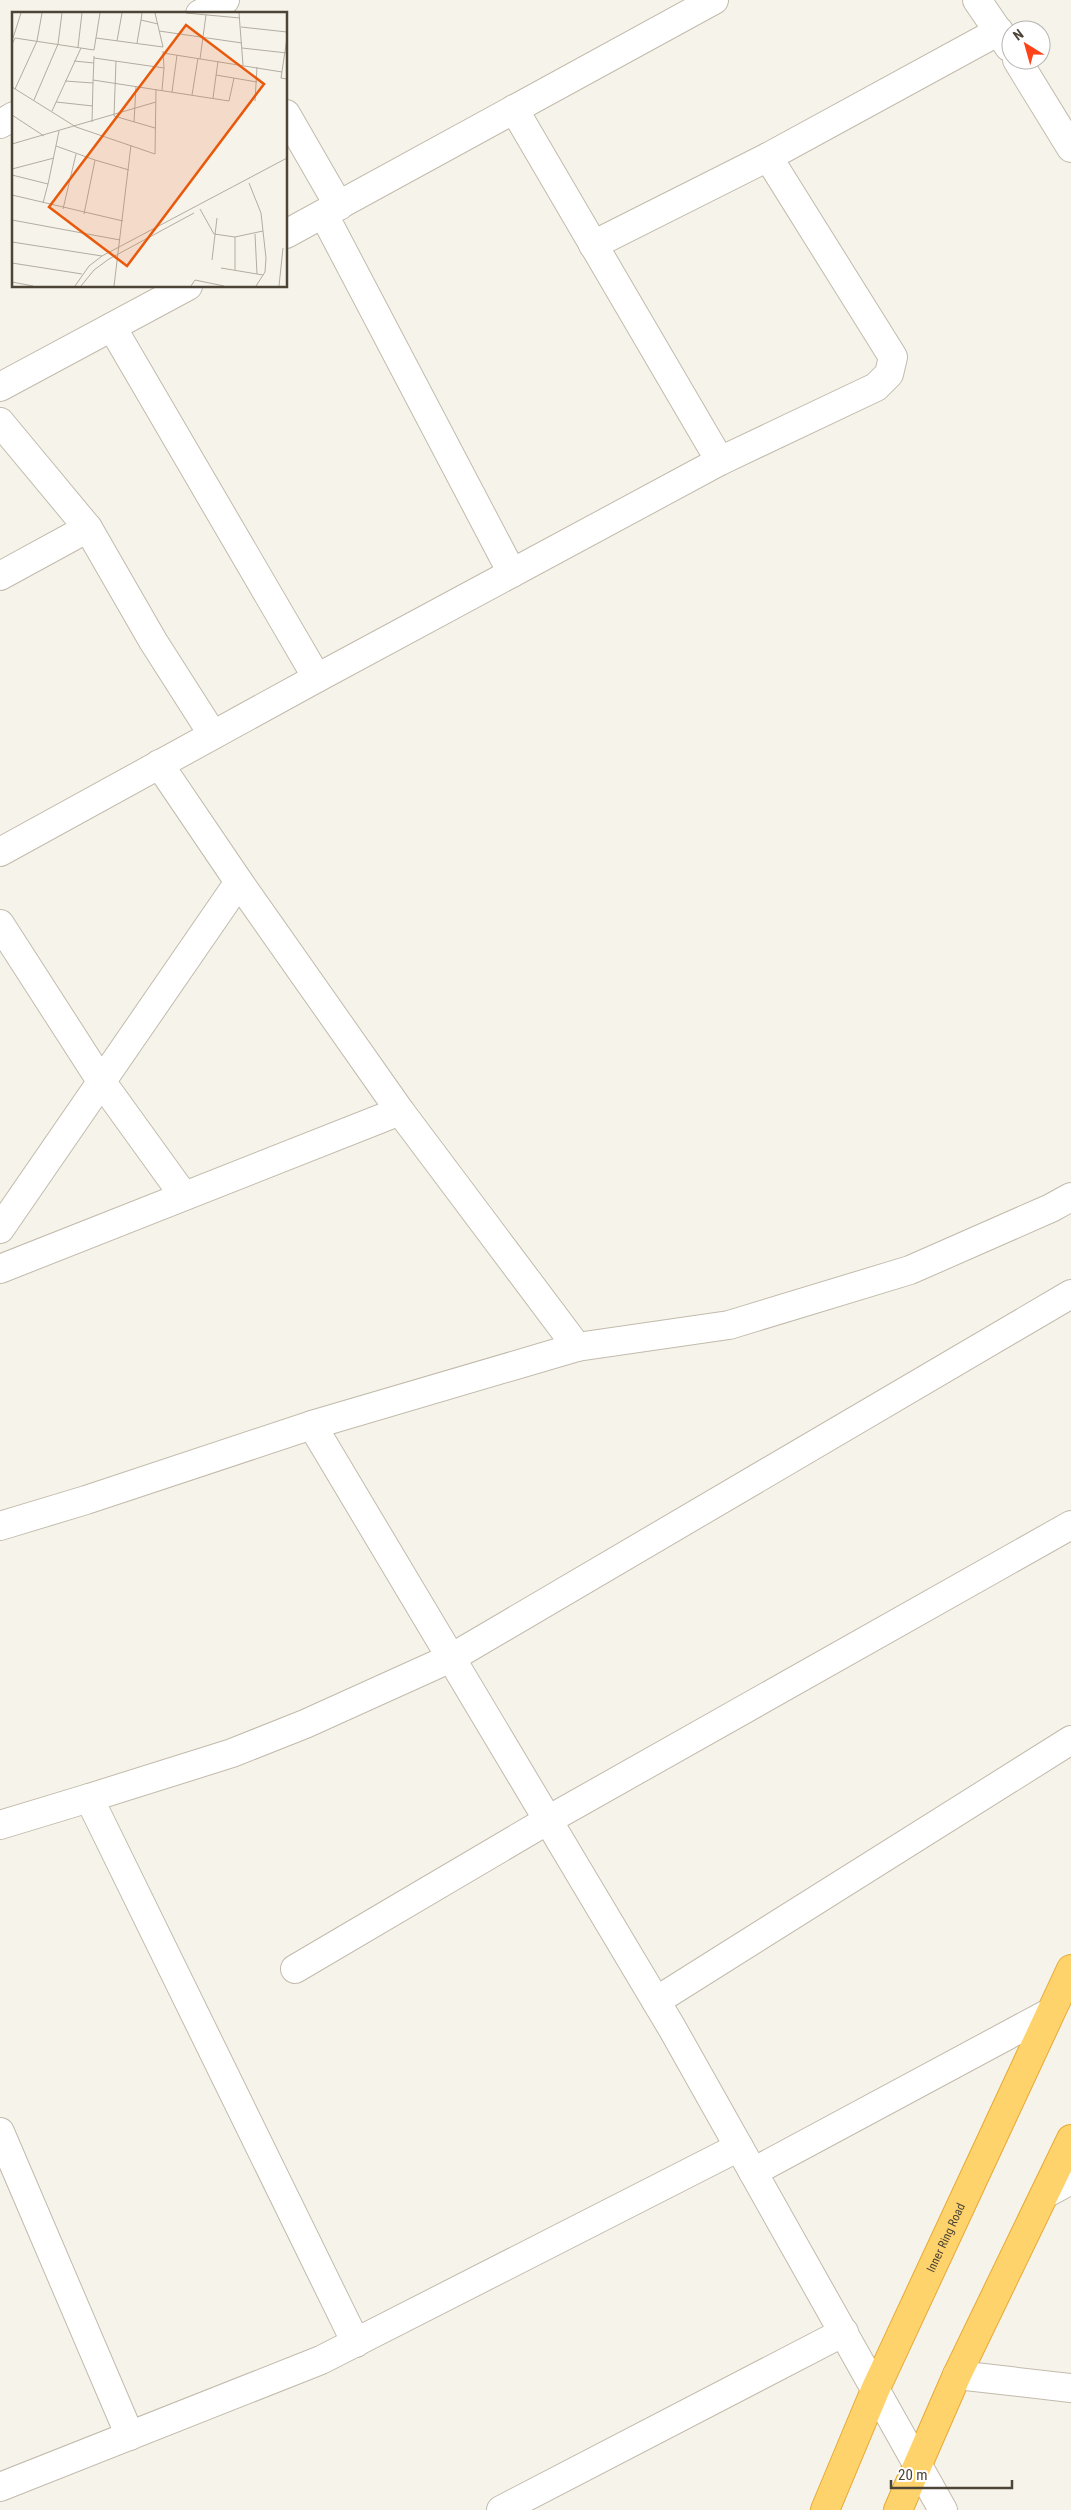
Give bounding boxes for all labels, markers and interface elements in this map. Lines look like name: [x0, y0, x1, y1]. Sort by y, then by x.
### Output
inset map: [12, 12, 288, 288]
north arrow: [1001, 20, 1051, 70]
text: N: [1010, 26, 1026, 44]
street label: Inner Ring Road: [924, 2201, 968, 2274]
scale bar: [891, 2458, 1012, 2490]
text: 20 m: [898, 2466, 928, 2484]

